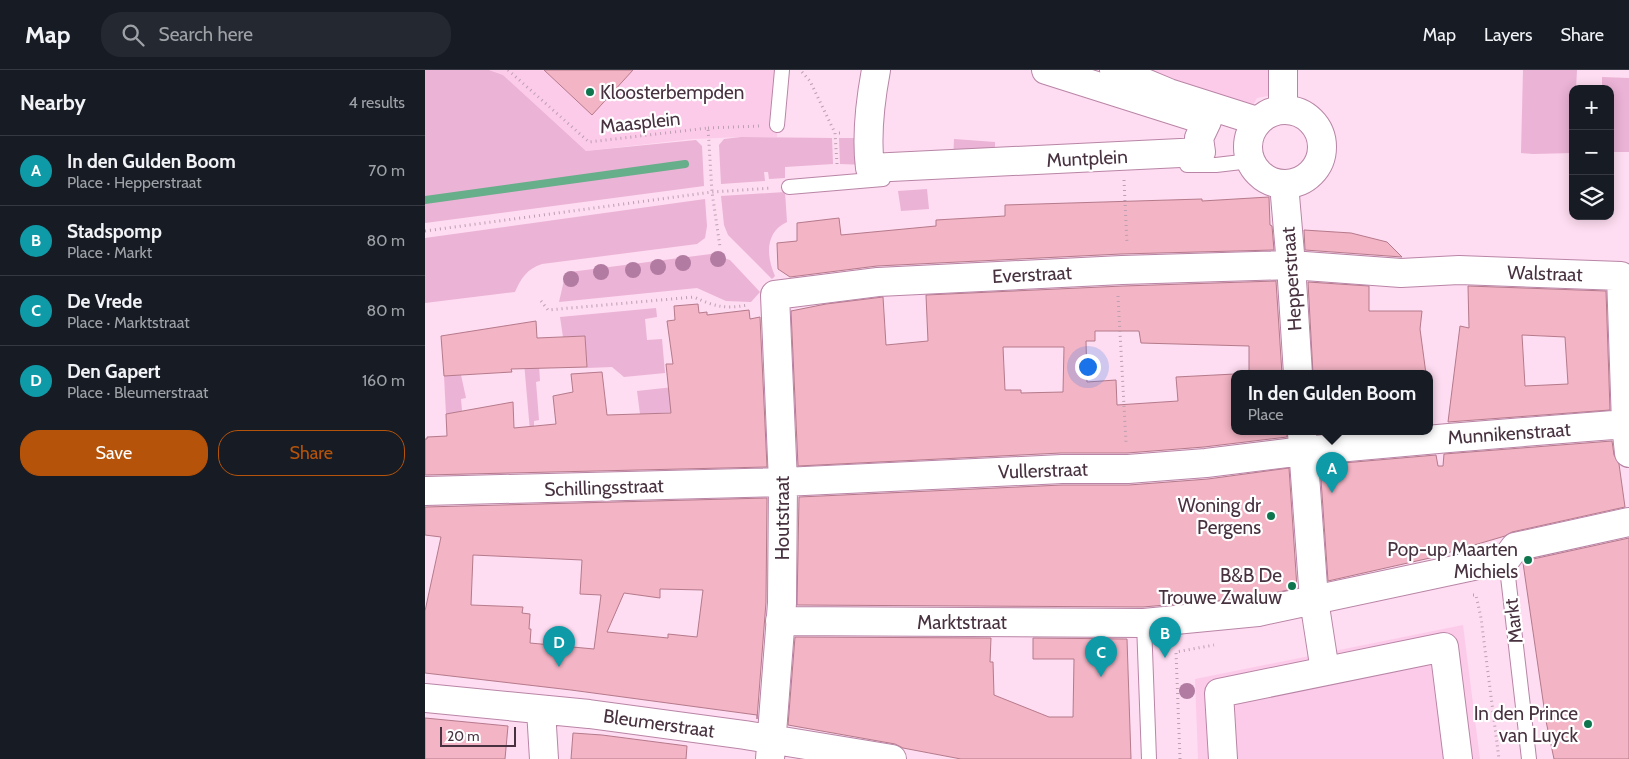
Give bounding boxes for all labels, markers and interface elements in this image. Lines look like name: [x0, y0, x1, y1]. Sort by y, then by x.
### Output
search box: [101, 12, 451, 57]
text: Map: [25, 20, 71, 49]
icon: search: [119, 21, 147, 49]
text: Search here: [159, 23, 253, 46]
text: Map: [1423, 24, 1456, 46]
text: Layers: [1484, 24, 1533, 46]
text: Share: [1561, 24, 1604, 46]
place label: Kloosterbempden: [600, 81, 744, 104]
map controls: [1569, 85, 1614, 220]
button: +: [1569, 85, 1614, 130]
marker: Kloosterbempden: [584, 86, 596, 98]
text: Nearby: [20, 90, 86, 115]
text: 4 results: [348, 93, 405, 112]
street label: Maasplein: [599, 107, 681, 138]
button: −: [1569, 130, 1614, 175]
street label: Muntplein: [1046, 145, 1128, 172]
text: In den Gulden Boom: [67, 150, 236, 173]
text: A: [31, 161, 41, 180]
text: 70 m: [368, 161, 405, 180]
text: Place · Hepperstraat: [67, 173, 202, 192]
button: layers: [1569, 175, 1614, 220]
text: Stadspomp: [67, 220, 162, 243]
street label: Hepperstraat: [1276, 226, 1307, 332]
text: B: [31, 231, 41, 250]
text: 80 m: [367, 231, 405, 250]
text: Place · Markt: [67, 243, 152, 262]
street label: Everstraat: [992, 261, 1073, 288]
street label: Walstraat: [1507, 261, 1584, 286]
text: De Vrede: [67, 290, 142, 313]
text: C: [31, 301, 41, 320]
text: 80 m: [367, 301, 405, 320]
text: Place · Marktstraat: [67, 313, 190, 332]
your location: [1075, 354, 1101, 380]
text: Den Gapert: [67, 360, 161, 383]
popup: [1231, 370, 1433, 435]
text: D: [30, 371, 42, 390]
text: 160 m: [362, 371, 405, 390]
text: In den Gulden Boom: [1248, 382, 1416, 405]
text: Place · Bleumerstraat: [67, 383, 208, 402]
text: Place: [1248, 405, 1284, 424]
street label: Munnikenstraat: [1447, 418, 1572, 449]
button: Save: [20, 430, 208, 476]
button: Share: [218, 430, 405, 476]
pin: A: [1316, 452, 1348, 493]
street label: Vullerstraat: [998, 457, 1089, 484]
street label: Schillingsstraat: [544, 474, 665, 501]
street label: Houtstraat: [771, 475, 794, 560]
place label: Woning dr Pergens: [1178, 494, 1261, 539]
marker: Woning dr Pergens: [1265, 510, 1277, 522]
place label: Pop-up Maarten Michiels: [1387, 538, 1518, 583]
marker: Pop-up Maarten Michiels: [1522, 554, 1534, 566]
place label: B&B De Trouwe Zwaluw: [1159, 564, 1282, 609]
marker: B&B De Trouwe Zwaluw: [1286, 580, 1298, 592]
street label: Markt: [1499, 596, 1528, 645]
street label: Marktstraat: [917, 611, 1008, 634]
pin: B: [1149, 617, 1181, 658]
pin: D: [543, 626, 575, 667]
pin: C: [1085, 636, 1117, 677]
place label: In den Prince van Luyck: [1474, 702, 1578, 747]
street label: Bleumerstraat: [602, 704, 717, 743]
marker: In den Prince van Luyck: [1582, 718, 1594, 730]
scale bar: [440, 724, 516, 747]
text: 20 m: [447, 727, 480, 745]

